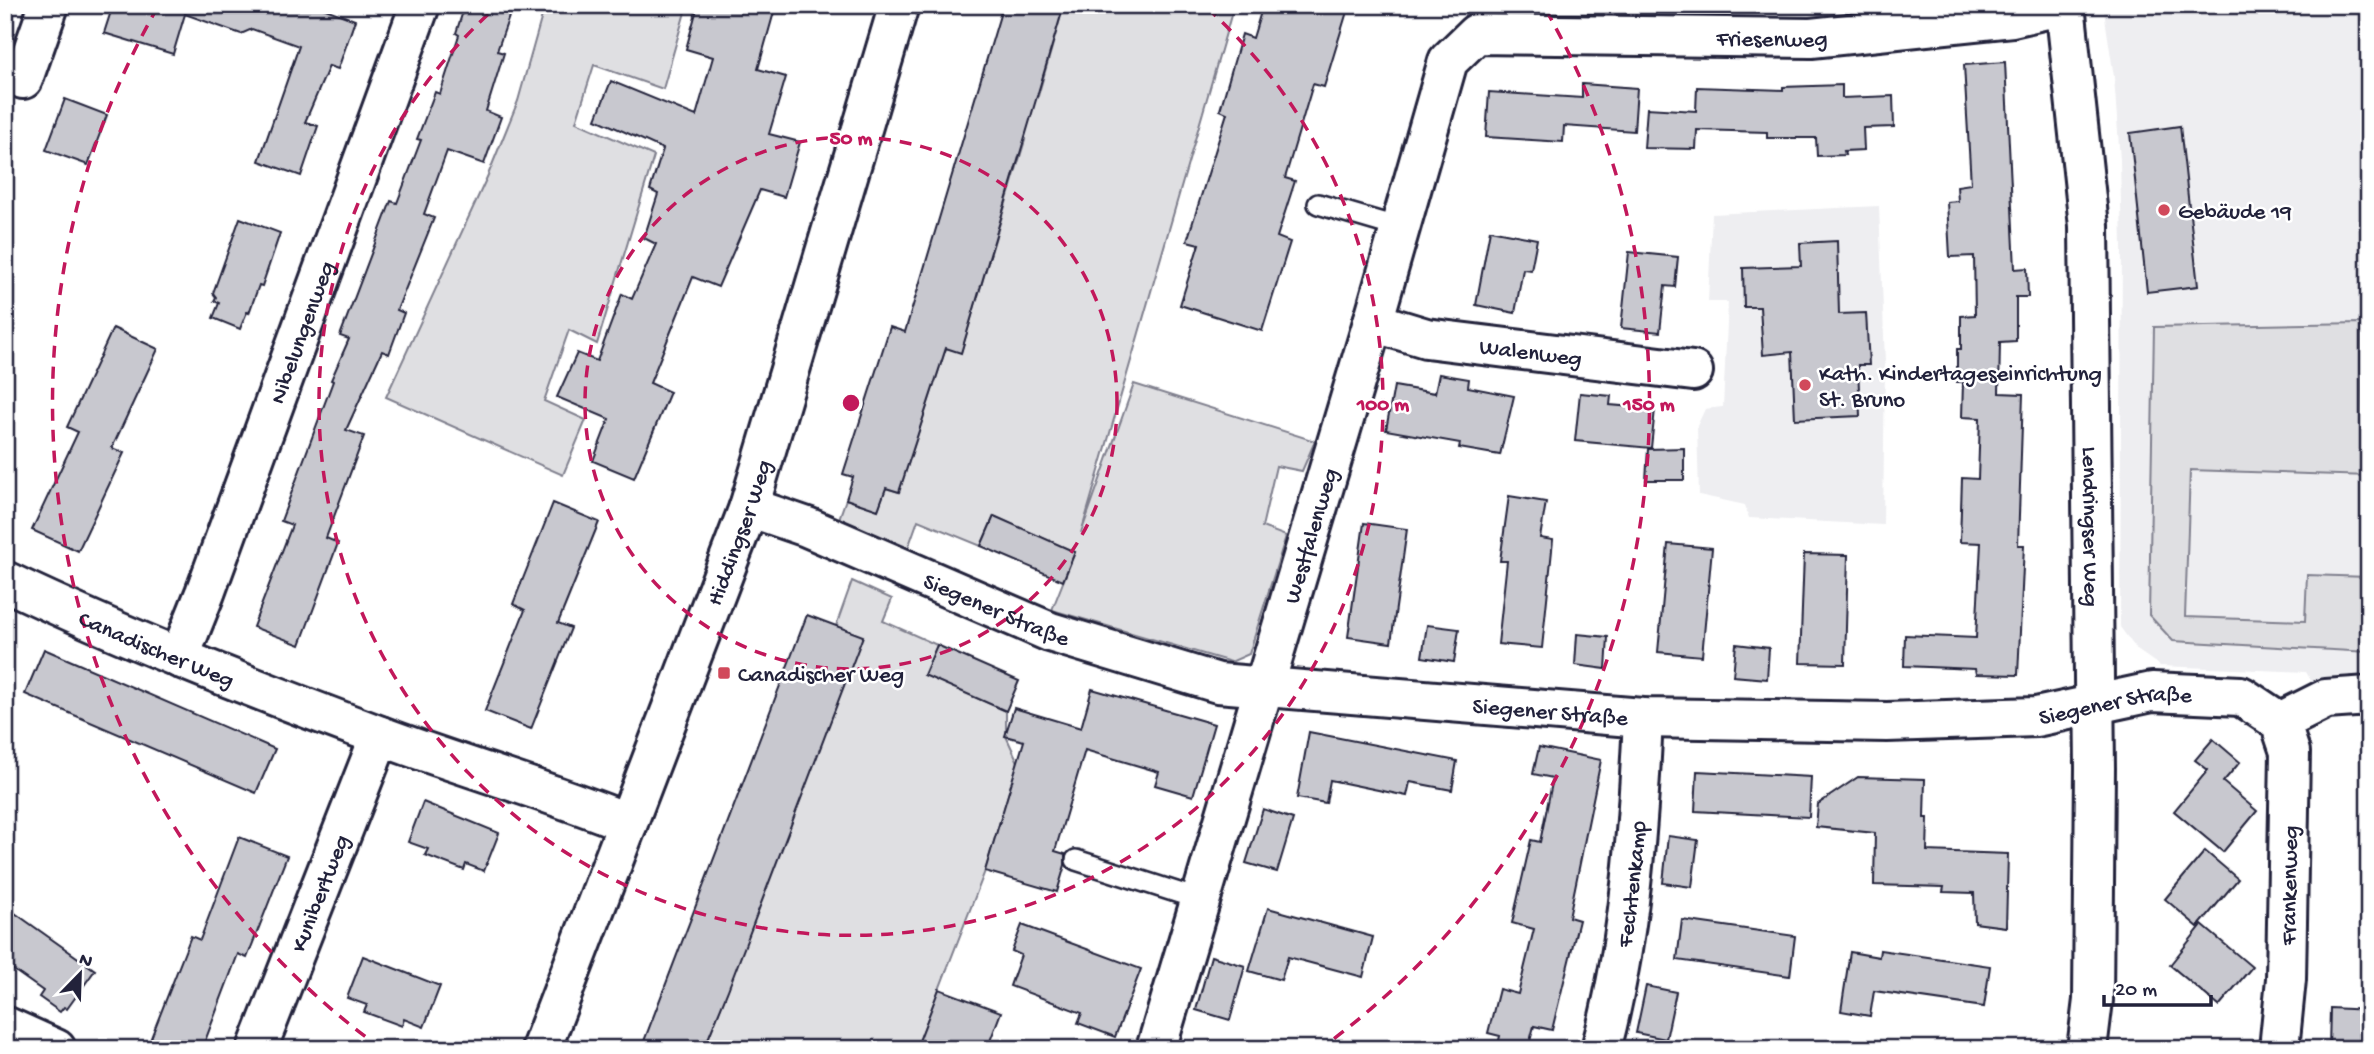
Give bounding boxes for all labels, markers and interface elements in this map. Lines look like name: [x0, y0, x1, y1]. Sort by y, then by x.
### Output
street label: Friesenweg: [1715, 26, 1829, 55]
text: 50 m: [830, 128, 873, 153]
place label: Gebäude 19: [2178, 200, 2292, 227]
marker: Gebäude 19: [2156, 202, 2172, 218]
street label: Nibelungenweg: [265, 258, 342, 408]
street label: Walenweg: [1478, 335, 1583, 374]
place label: Kath. Kindertageseinrichtung St. Bruno: [1819, 362, 2102, 415]
marker: Kath. Kindertageseinrichtung St. Bruno: [1797, 377, 1813, 393]
centre of rings: [839, 391, 863, 415]
text: 100 m: [1356, 394, 1409, 419]
text: 150 m: [1622, 394, 1675, 419]
street label: Lendringser Weg: [2074, 446, 2103, 607]
street label: Hiddingser Weg: [702, 457, 779, 610]
street label: Westfalenweg: [1280, 466, 1346, 607]
street label: Siegener Straße: [918, 569, 1073, 654]
street label: Canadischer Weg: [74, 606, 237, 695]
place label: Canadischer Weg: [738, 663, 904, 690]
marker: Canadischer Weg: [716, 665, 732, 681]
street label: Siegener Straße: [2037, 682, 2194, 733]
street label: Siegener Straße: [1471, 694, 1630, 734]
street label: Fechtenkamp: [1613, 820, 1654, 950]
street label: Frankenweg: [2277, 825, 2306, 946]
street label: Kunibertweg: [287, 831, 357, 956]
north arrow: [46, 939, 116, 1009]
text: N: [75, 949, 95, 975]
scale bar: [2104, 963, 2211, 1007]
text: 20 m: [2115, 979, 2157, 1004]

